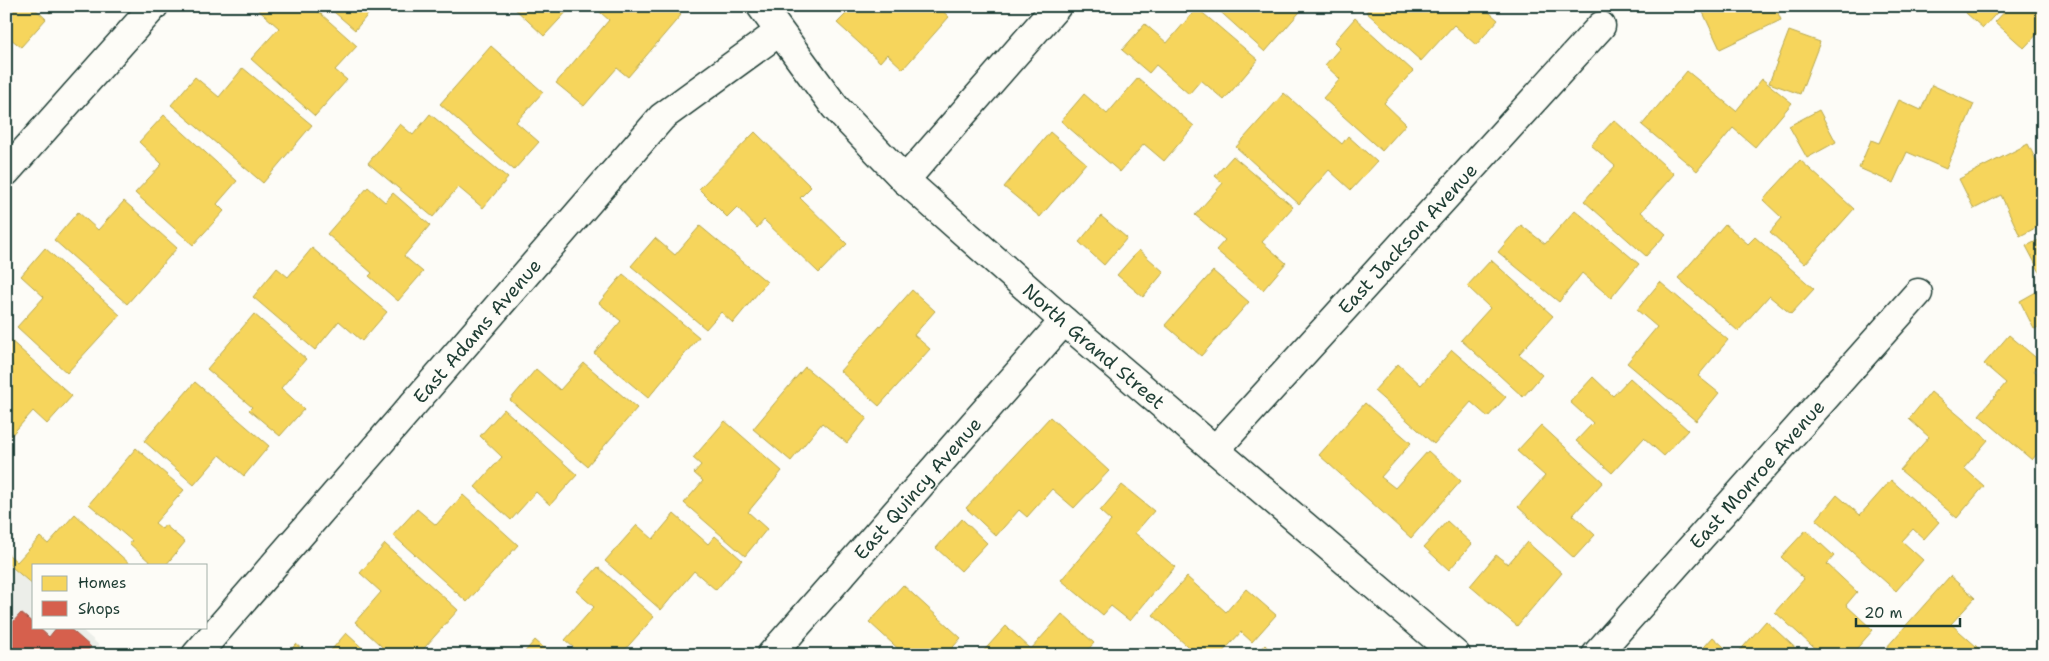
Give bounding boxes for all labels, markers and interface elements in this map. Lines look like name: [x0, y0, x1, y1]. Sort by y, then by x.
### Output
street label: East Jackson Avenue: [1332, 158, 1483, 319]
street label: East Adams Avenue: [407, 253, 547, 408]
street label: North Grand Street: [1018, 278, 1171, 414]
street label: East Monroe Avenue: [1684, 394, 1830, 554]
street label: East Quincy Avenue: [848, 411, 987, 565]
legend: [32, 564, 208, 628]
text: Homes: [78, 573, 126, 593]
scale bar: [1856, 596, 1960, 628]
text: Shops: [78, 599, 120, 619]
text: 20 m: [1864, 603, 1903, 623]

